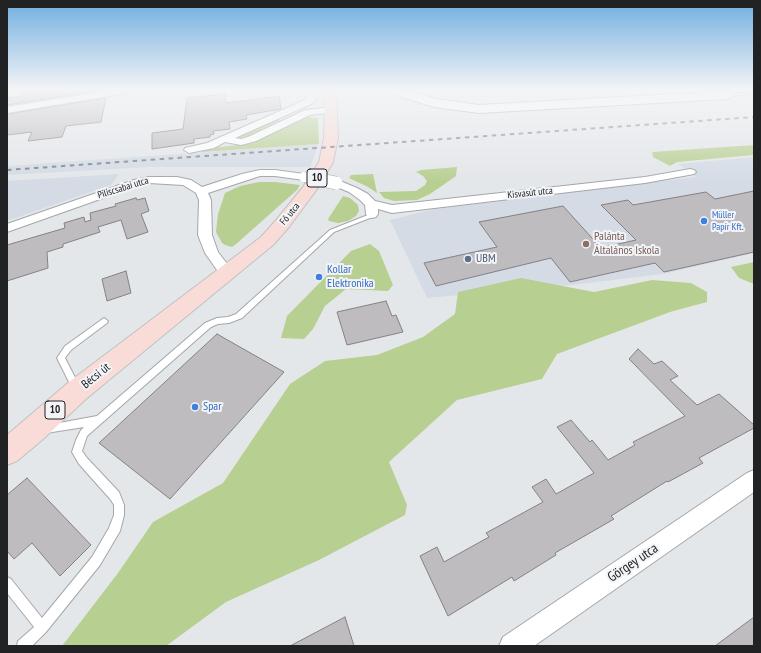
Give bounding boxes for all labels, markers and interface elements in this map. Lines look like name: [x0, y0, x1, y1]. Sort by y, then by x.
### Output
road number: 10: [307, 169, 327, 187]
street label: Piliscsabai utca: [96, 175, 150, 201]
street label: Kisvasút utca: [507, 185, 553, 201]
street label: Fő utca: [277, 200, 303, 228]
place label: Müller Papír Kft.: [712, 209, 744, 232]
marker: Müller Papír Kft.: [699, 216, 709, 226]
place label: Palánta Általános Iskola: [594, 230, 659, 258]
marker: Palánta Általános Iskola: [581, 239, 591, 249]
place label: UBM: [476, 252, 496, 266]
marker: UBM: [463, 254, 473, 264]
place label: Kollar Elektronika: [327, 263, 374, 291]
marker: Kollar Elektronika: [314, 272, 324, 282]
street label: Bécsi út: [79, 360, 113, 392]
place label: Spar: [203, 400, 221, 414]
road number: 10: [45, 401, 65, 419]
marker: Spar: [190, 402, 200, 412]
street label: Görgey utca: [605, 540, 661, 586]

